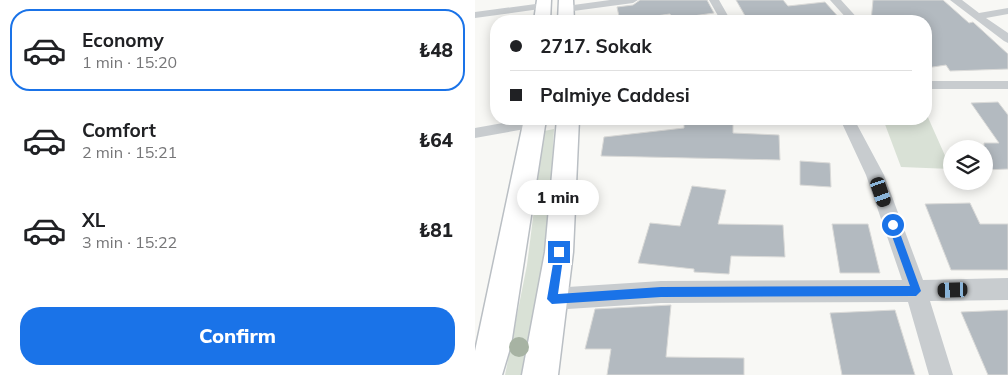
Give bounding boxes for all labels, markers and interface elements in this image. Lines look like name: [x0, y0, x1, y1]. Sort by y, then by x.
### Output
icon: car: [22, 28, 67, 73]
text: Economy: [82, 28, 164, 52]
text: 2717. Sokak: [540, 34, 652, 58]
text: ₺48: [419, 38, 453, 62]
text: 1 min · 15:20: [82, 52, 177, 72]
text: Palmiye Caddesi: [540, 83, 690, 107]
icon: car: [22, 118, 67, 163]
text: Comfort: [82, 118, 156, 142]
text: ₺64: [419, 128, 453, 152]
map controls: [943, 140, 993, 190]
button: layers: [943, 140, 993, 190]
text: 2 min · 15:21: [82, 142, 177, 162]
car: [869, 175, 892, 209]
callout: 1 min: [518, 180, 600, 214]
text: 1 min: [537, 187, 579, 207]
icon: car: [22, 208, 67, 253]
text: XL: [82, 208, 105, 232]
route start: [882, 214, 904, 236]
text: ₺81: [419, 218, 453, 242]
text: 3 min · 15:22: [82, 232, 177, 252]
route end: [548, 241, 570, 263]
car: [937, 282, 968, 298]
button: Confirm: [20, 307, 455, 365]

